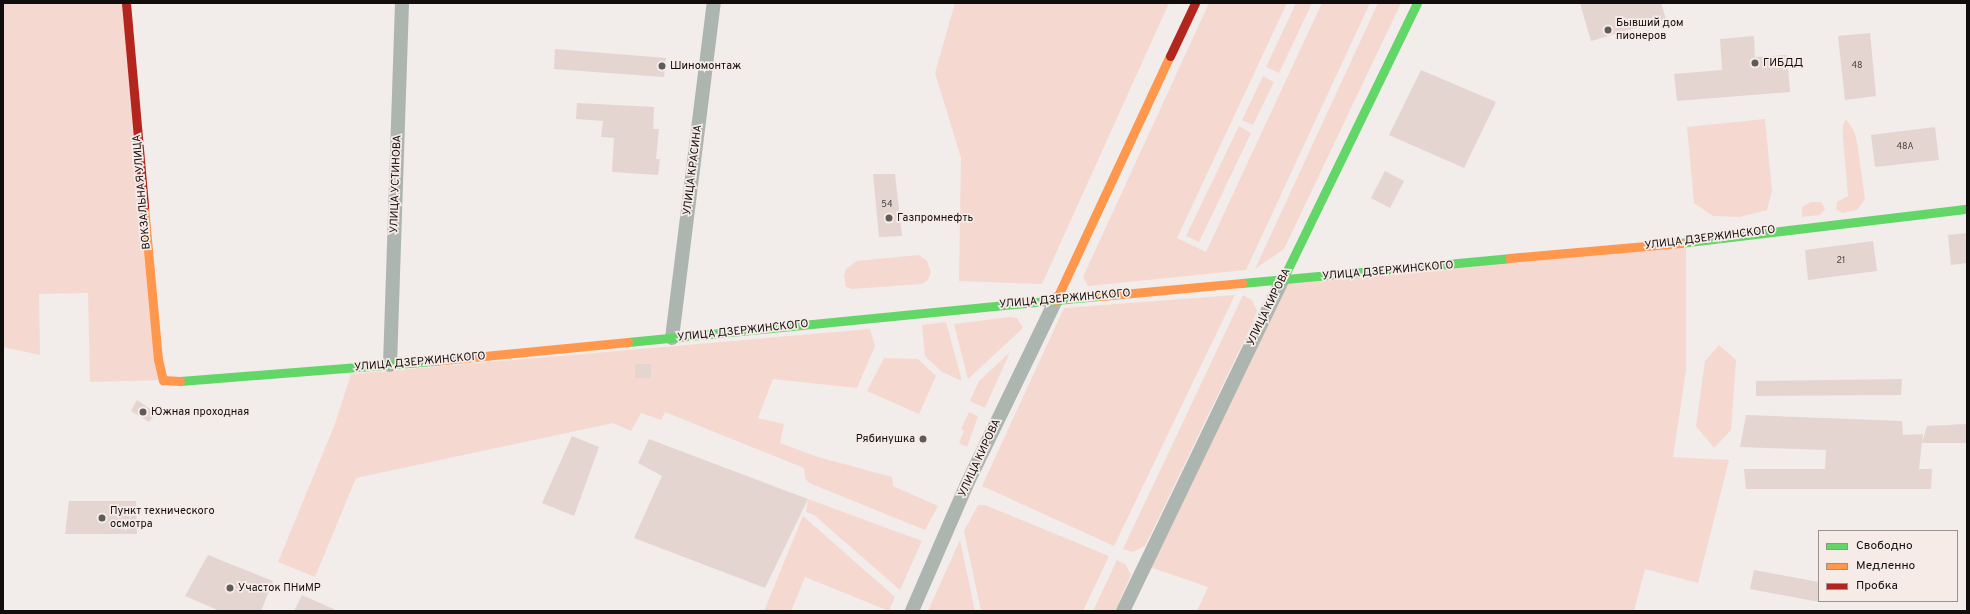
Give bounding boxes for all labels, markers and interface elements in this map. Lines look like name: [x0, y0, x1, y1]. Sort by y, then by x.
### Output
place label: Бывший дом пионеров: [1616, 17, 1684, 43]
marker: Бывший дом пионеров: [1603, 25, 1613, 35]
place label: ГИБДД: [1763, 56, 1803, 70]
marker: ГИБДД: [1750, 58, 1760, 68]
place label: Шиномонтаж: [670, 59, 741, 73]
marker: Шиномонтаж: [657, 61, 667, 71]
house number: 48: [1851, 61, 1863, 71]
street label: УЛИЦА КРАСИНА: [681, 124, 705, 216]
street label: ВОКЗАЛЬНАЯ УЛИЦА: [130, 134, 154, 250]
street label: УЛИЦА УСТИНОВА: [388, 134, 404, 234]
house number: 48А: [1896, 142, 1914, 152]
house number: 54: [881, 200, 893, 210]
place label: Газпромнефть: [897, 211, 973, 225]
marker: Газпромнефть: [884, 213, 894, 223]
street label: УЛИЦА ДЗЕРЖИНСКОГО: [1644, 223, 1776, 253]
house number: 21: [1837, 256, 1845, 266]
street label: УЛИЦА ДЗЕРЖИНСКОГО: [1322, 259, 1454, 283]
street label: УЛИЦА КИРОВА: [1244, 266, 1294, 348]
street label: УЛИЦА ДЗЕРЖИНСКОГО: [999, 287, 1131, 311]
street label: УЛИЦА ДЗЕРЖИНСКОГО: [677, 318, 809, 344]
street label: УЛИЦА ДЗЕРЖИНСКОГО: [354, 350, 486, 374]
place label: Южная проходная: [151, 405, 249, 419]
marker: Южная проходная: [138, 407, 148, 417]
street label: УЛИЦА КИРОВА: [956, 417, 1004, 499]
place label: Рябинушка: [856, 432, 915, 446]
marker: Рябинушка: [918, 434, 928, 444]
place label: Пункт технического осмотра: [110, 505, 215, 531]
marker: Пункт технического осмотра: [97, 513, 107, 523]
legend: [1818, 530, 1958, 602]
text: Свободно: [1856, 538, 1913, 554]
text: Медленно: [1856, 558, 1915, 574]
text: Пробка: [1856, 578, 1898, 594]
place label: Участок ПНиМР: [238, 581, 321, 595]
marker: Участок ПНиМР: [225, 583, 235, 593]

